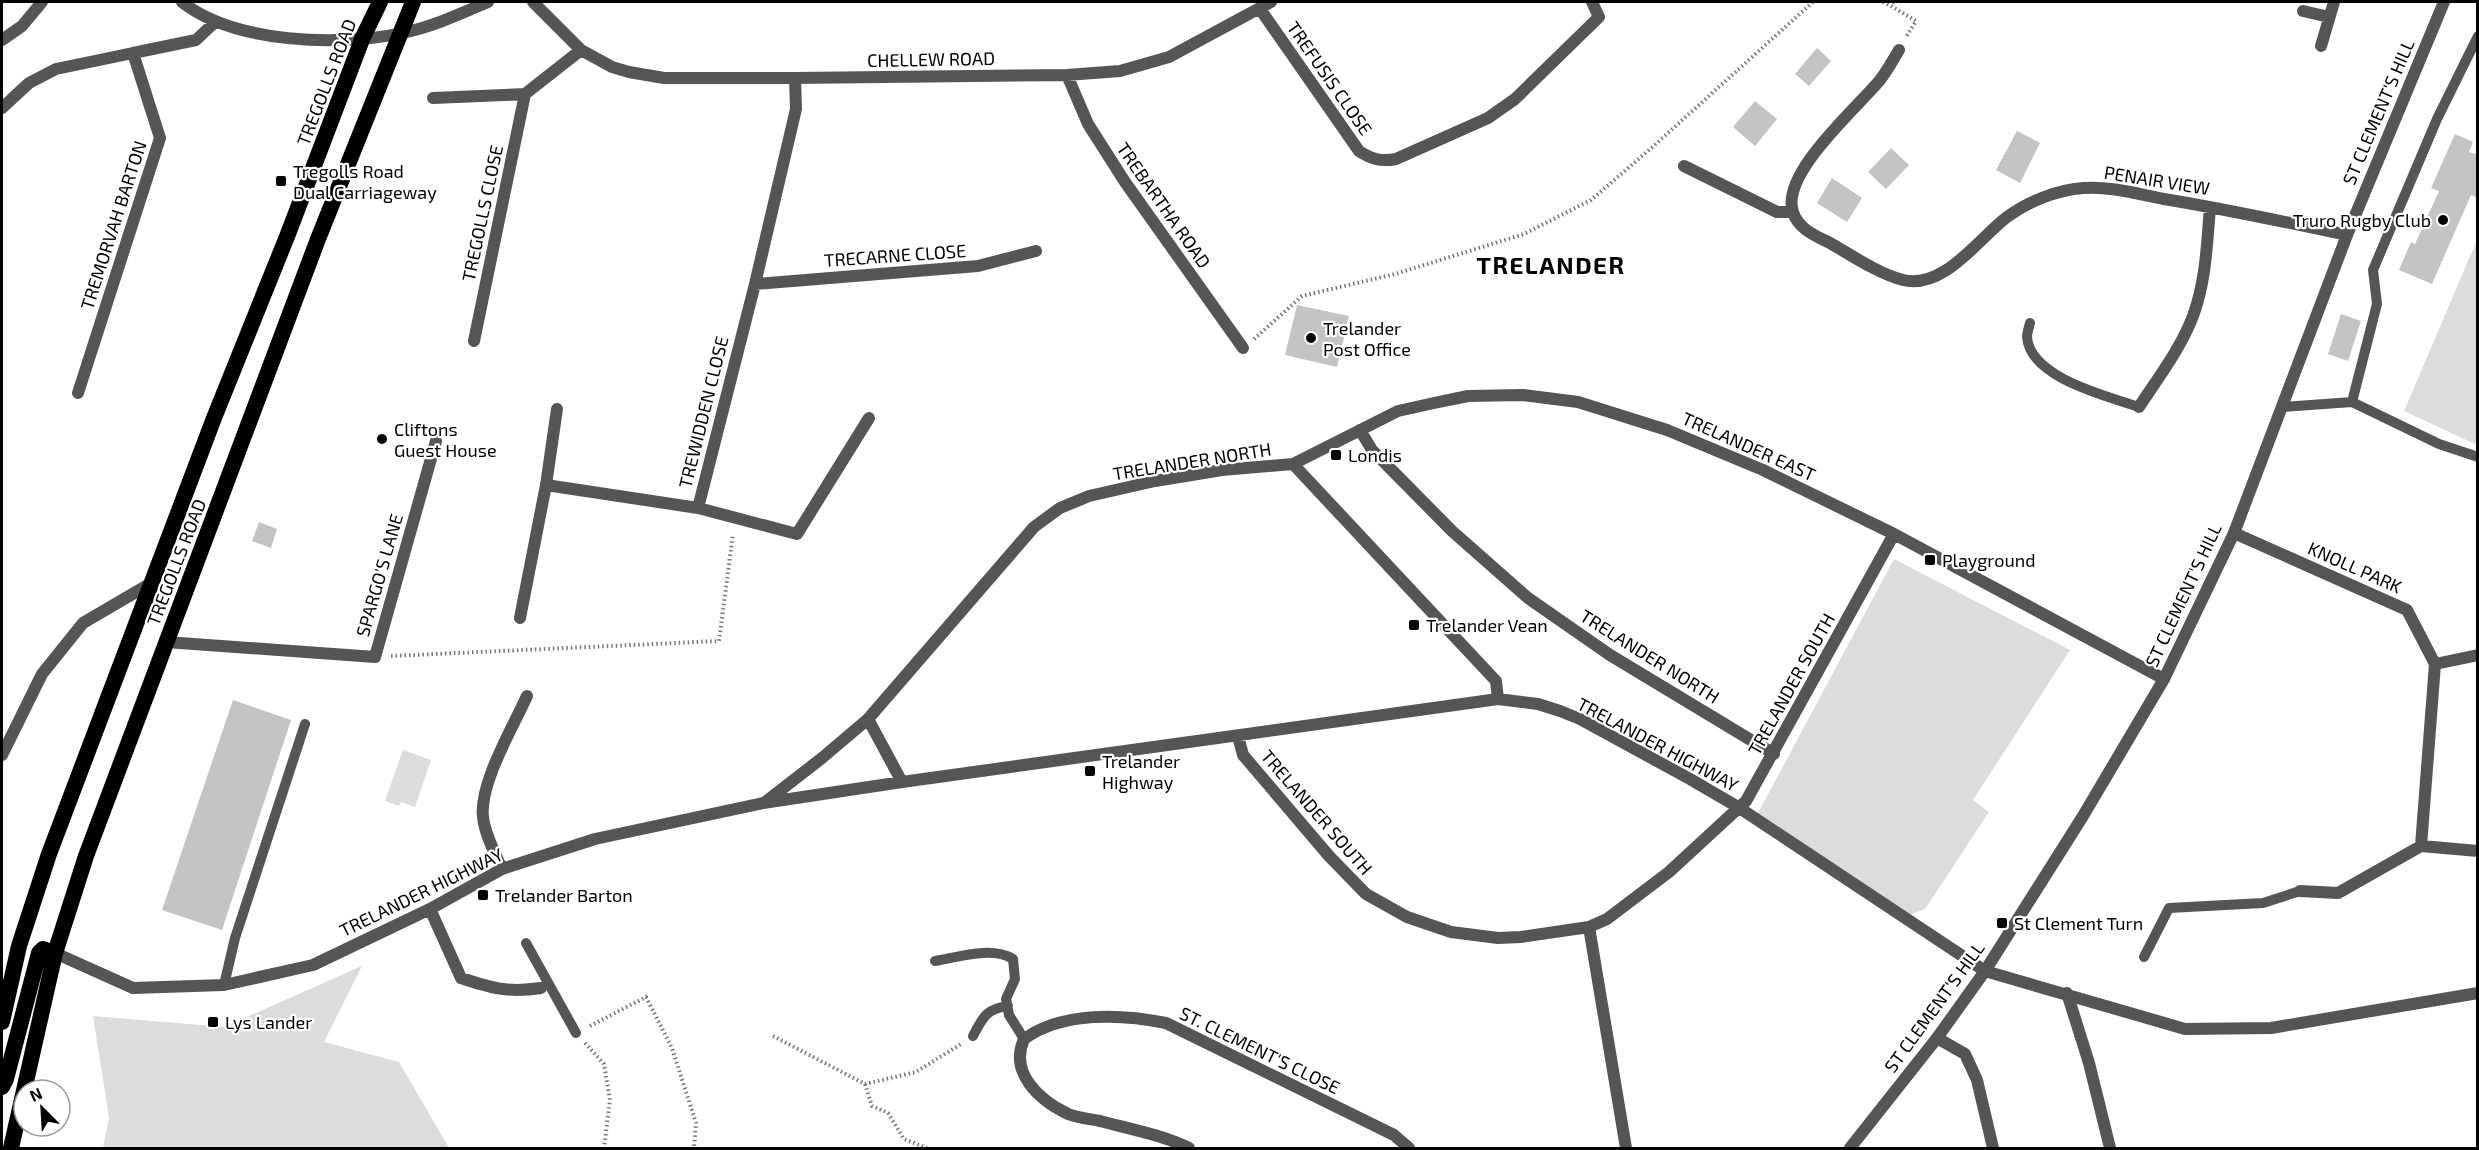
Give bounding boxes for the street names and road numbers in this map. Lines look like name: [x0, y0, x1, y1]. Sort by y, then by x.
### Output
street label: TREGOLLS ROAD: [292, 16, 360, 148]
street label: TREFUSIS CLOSE: [1283, 17, 1377, 139]
street label: ST CLEMENT'S HILL: [2337, 36, 2419, 188]
street label: CHELLEW ROAD: [867, 47, 995, 71]
street label: TREMORVAH BARTON: [75, 138, 151, 312]
street label: TREBARTHA ROAD: [1112, 138, 1216, 272]
street label: TREGOLLS CLOSE: [457, 143, 507, 283]
street label: PENAIR VIEW: [2103, 161, 2211, 199]
street label: TRECARNE CLOSE: [823, 239, 967, 271]
street label: TREWIDDEN CLOSE: [674, 334, 732, 490]
street label: TRELANDER EAST: [1679, 407, 1820, 486]
street label: TRELANDER NORTH: [1111, 438, 1273, 484]
street label: TREGOLLS ROAD: [142, 496, 210, 628]
street label: SPARGO'S LANE: [351, 511, 407, 639]
street label: ST CLEMENT'S HILL: [2140, 520, 2226, 670]
street label: KNOLL PARK: [2305, 537, 2406, 598]
street label: TRELANDER NORTH: [1576, 604, 1724, 708]
street label: TRELANDER SOUTH: [1743, 609, 1839, 759]
street label: TRELANDER HIGHWAY: [1574, 692, 1743, 796]
street label: TRELANDER SOUTH: [1257, 745, 1377, 879]
street label: TRELANDER HIGHWAY: [336, 843, 507, 941]
street label: ST CLEMENT'S HILL: [1879, 937, 1989, 1077]
street label: ST. CLEMENT'S CLOSE: [1176, 1002, 1344, 1098]

